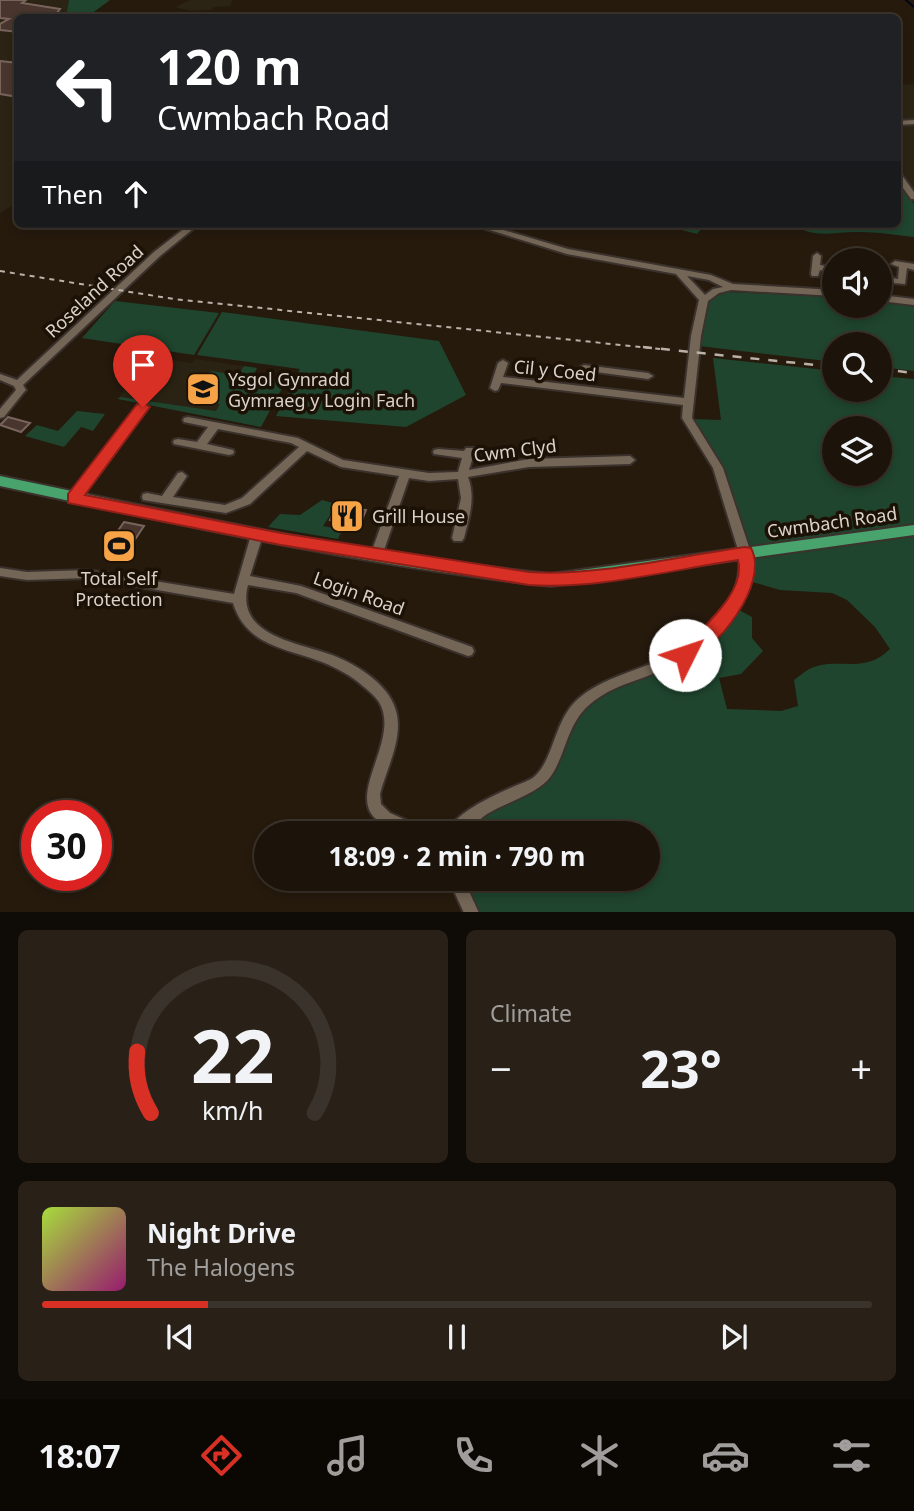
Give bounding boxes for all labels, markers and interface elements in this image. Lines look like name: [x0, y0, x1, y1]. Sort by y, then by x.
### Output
text: 120 m: [157, 33, 302, 99]
icon: left: [42, 42, 133, 133]
text: Cwmbach Road: [157, 96, 390, 139]
icon: ahead: [117, 175, 155, 213]
text: Then: [42, 176, 103, 212]
street label: Roseland Road: [40, 239, 148, 343]
map controls: [822, 248, 892, 486]
button: sound: [822, 248, 892, 318]
button: search: [822, 332, 892, 402]
pin: [113, 335, 173, 407]
icon: arrive: [124, 346, 162, 384]
street label: Cil y Coed: [513, 354, 597, 386]
place label: Ysgol Gynradd Gymraeg y Login Fach: [228, 367, 415, 412]
school or university icon: Ysgol Gynradd Gymraeg y Login Fach: [184, 370, 222, 408]
button: layers: [822, 416, 892, 486]
street label: Cwm Clyd: [472, 433, 558, 467]
restaurant icon: Grill House: [328, 497, 366, 535]
street label: Cwmbach Road: [765, 501, 899, 543]
place label: Grill House: [372, 504, 465, 528]
sports icon: Total Self Protection: [100, 527, 138, 565]
street label: Login Road: [310, 565, 408, 621]
place label: Total Self Protection: [75, 566, 163, 611]
position arrow: [648, 618, 722, 692]
speed limit sign: 30: [21, 800, 112, 891]
text: 18:09 · 2 min · 790 m: [329, 838, 585, 874]
text: Climate: [490, 997, 572, 1029]
text: 22: [191, 1005, 275, 1104]
text: 23°: [640, 1032, 722, 1103]
text: −: [490, 1042, 512, 1094]
text: +: [850, 1042, 872, 1094]
text: km/h: [202, 1092, 264, 1126]
text: Night Drive: [147, 1215, 296, 1251]
text: The Halogens: [147, 1251, 295, 1283]
icon: previous: [161, 1318, 199, 1356]
icon: pause: [438, 1318, 476, 1356]
icon: next: [715, 1318, 753, 1356]
icon: directions: [197, 1431, 246, 1480]
icon: music: [323, 1431, 372, 1480]
icon: phone: [449, 1431, 498, 1480]
icon: climate: [575, 1431, 624, 1480]
icon: car: [701, 1431, 750, 1480]
icon: filters: [827, 1431, 876, 1480]
text: 18:07: [38, 1434, 121, 1477]

